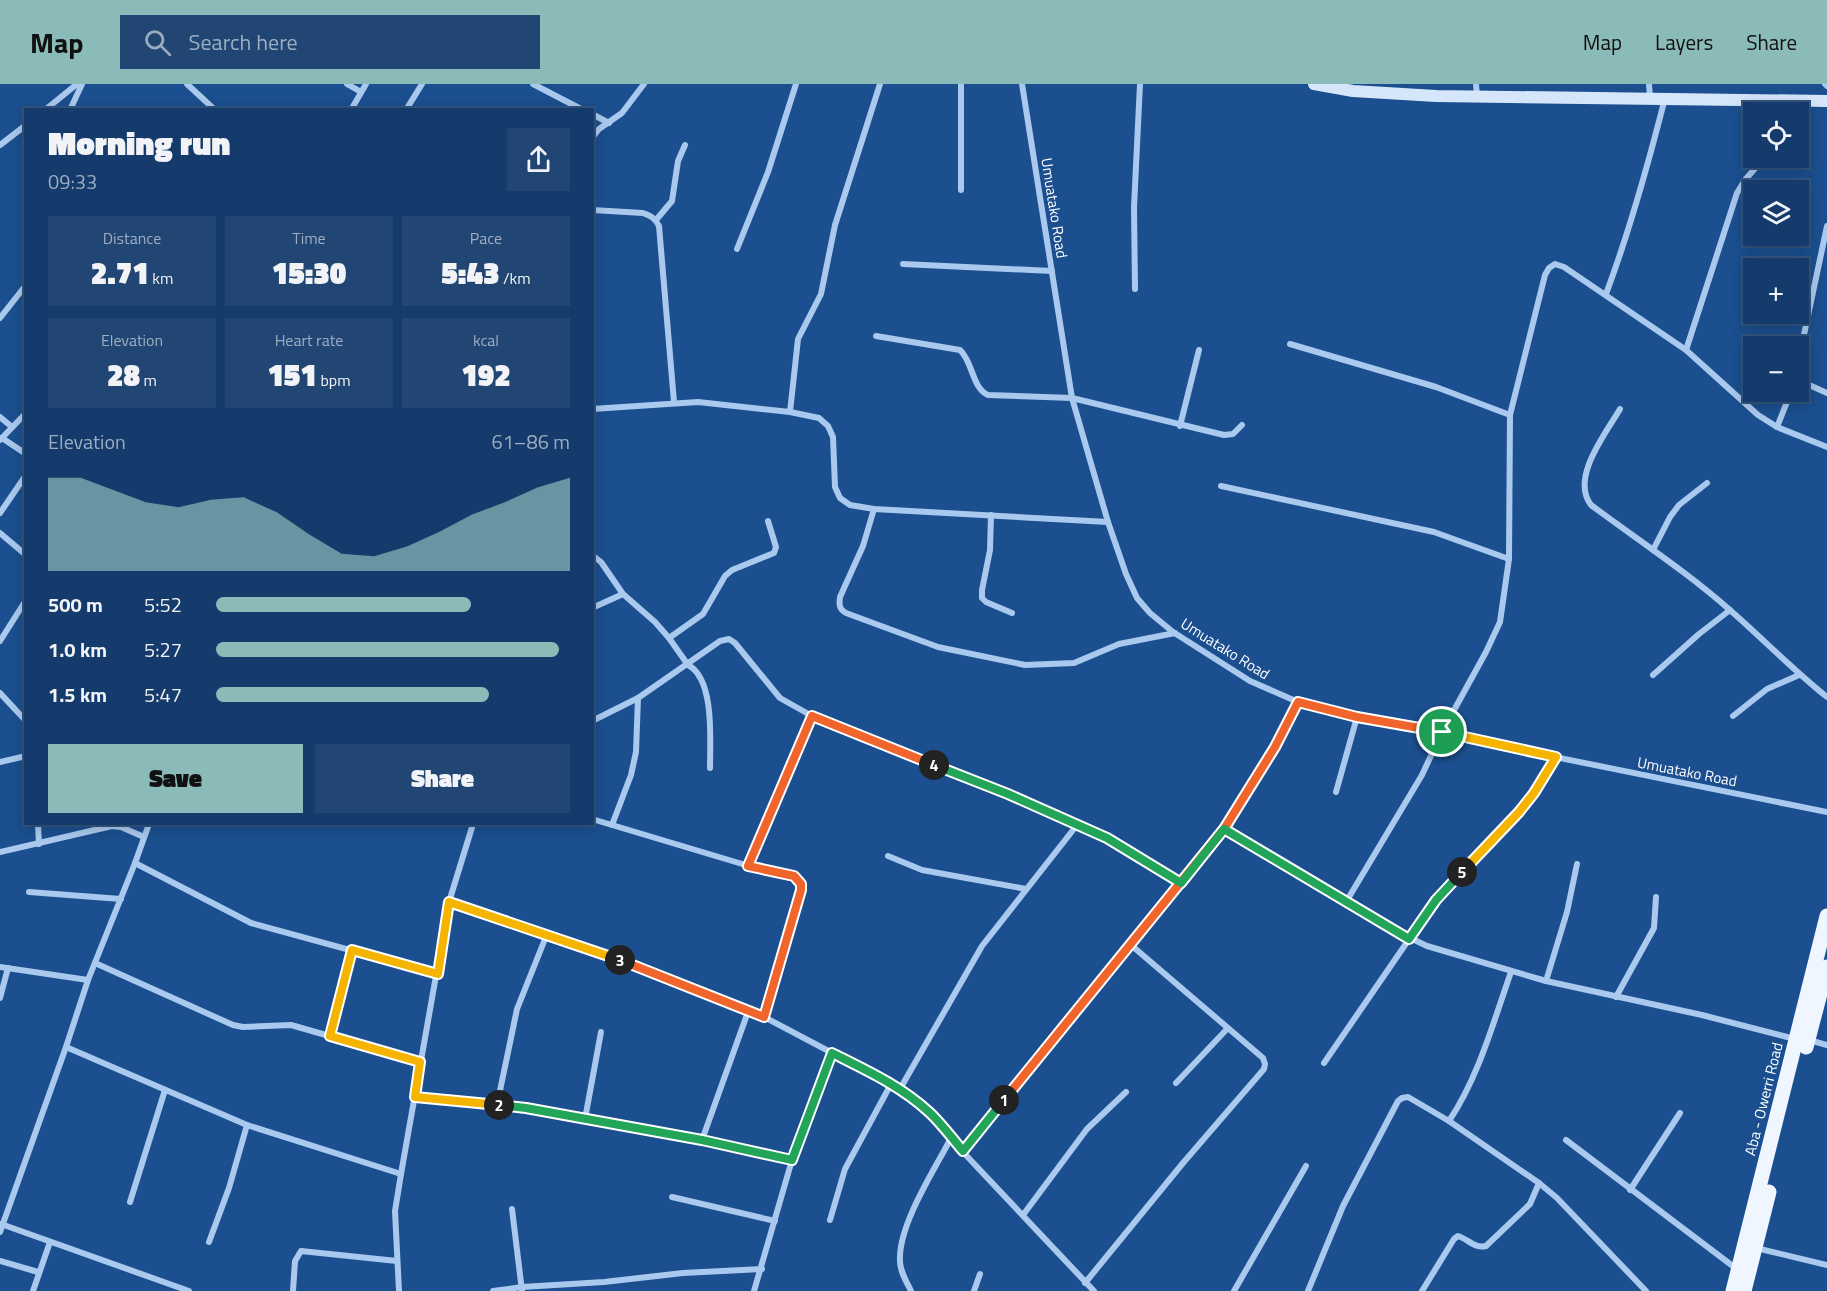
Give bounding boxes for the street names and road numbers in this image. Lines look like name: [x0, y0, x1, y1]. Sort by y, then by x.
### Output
street label: Umuatako Road: [1035, 156, 1074, 260]
street label: Umuatako Road: [1176, 612, 1274, 685]
street label: Umuatako Road: [1635, 751, 1739, 792]
street label: Aba - Owerri Road: [1738, 1040, 1789, 1158]

